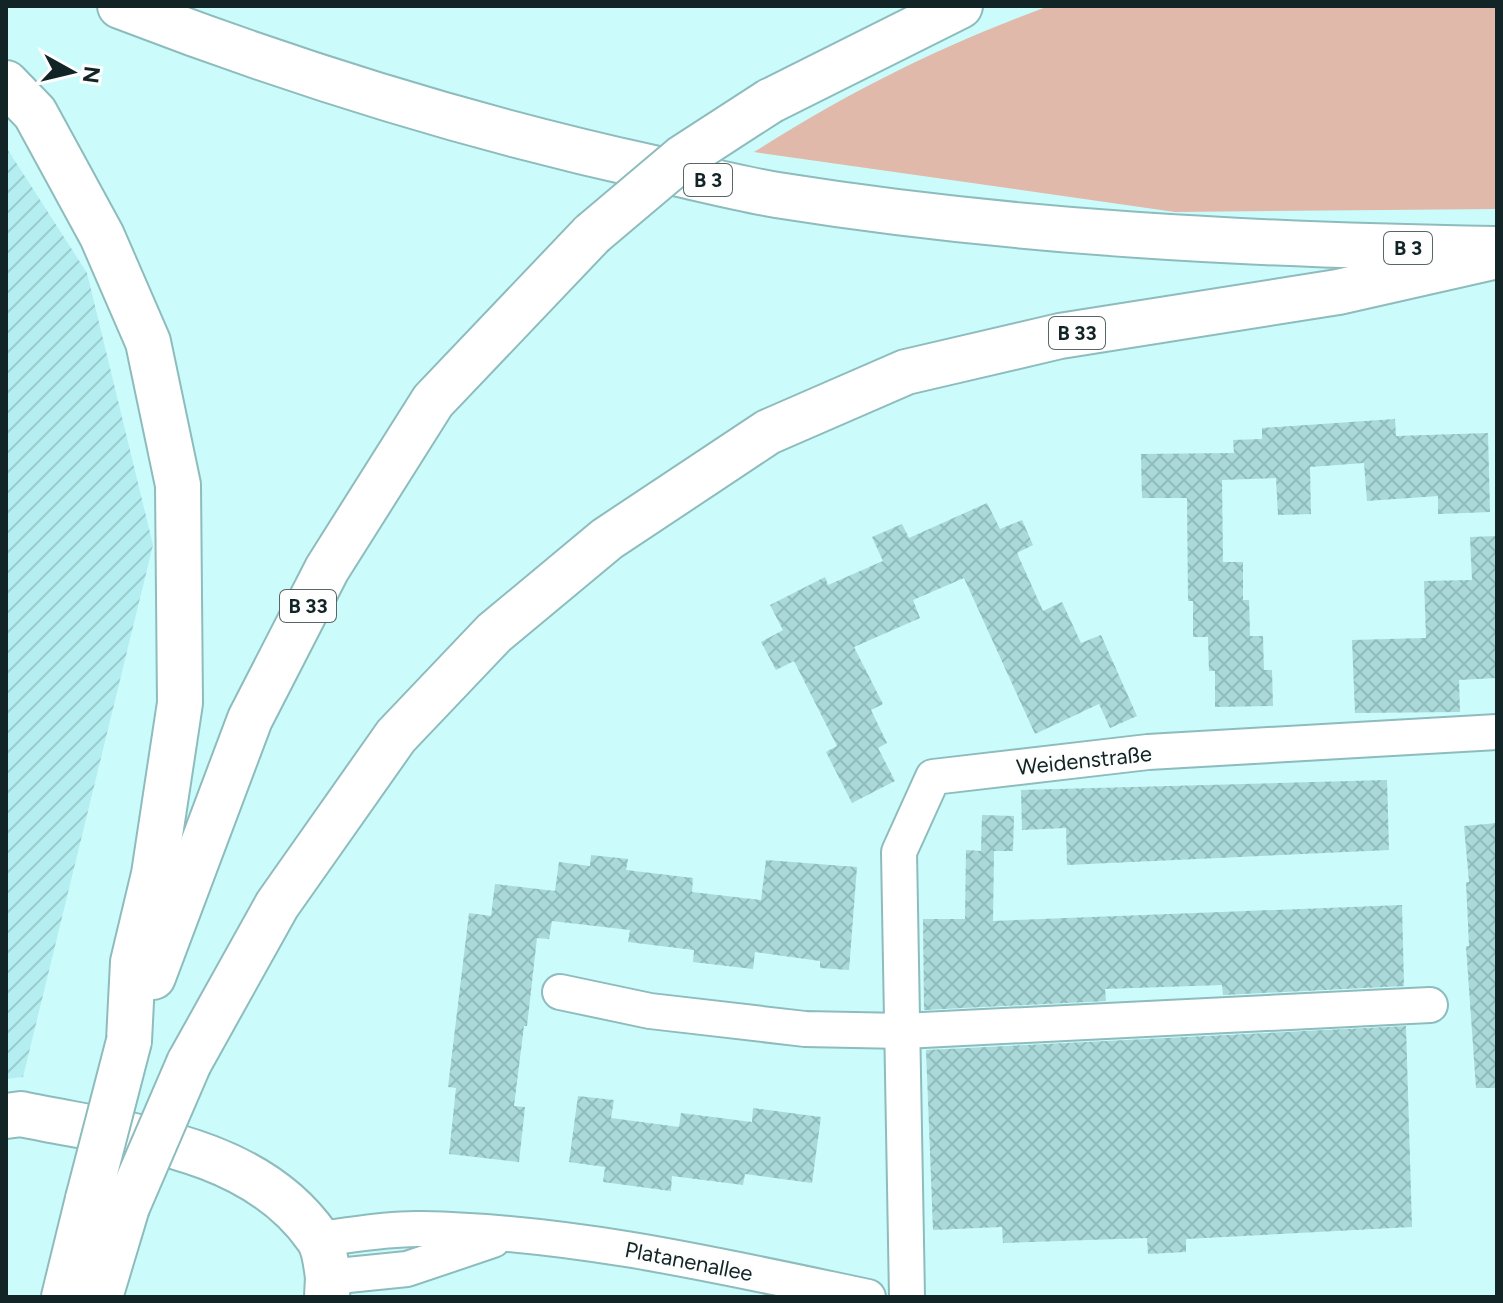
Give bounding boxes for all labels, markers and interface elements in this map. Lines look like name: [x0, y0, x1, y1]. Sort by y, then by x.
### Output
north arrow: [32, 32, 112, 112]
text: N: [77, 64, 106, 85]
road number: B 3: [684, 164, 732, 196]
road number: B 3: [1384, 232, 1432, 264]
road number: B 33: [1049, 317, 1105, 349]
road number: B 33: [280, 590, 336, 622]
street label: Weidenstraße: [1015, 740, 1153, 781]
street label: Platanenallee: [623, 1236, 755, 1287]

